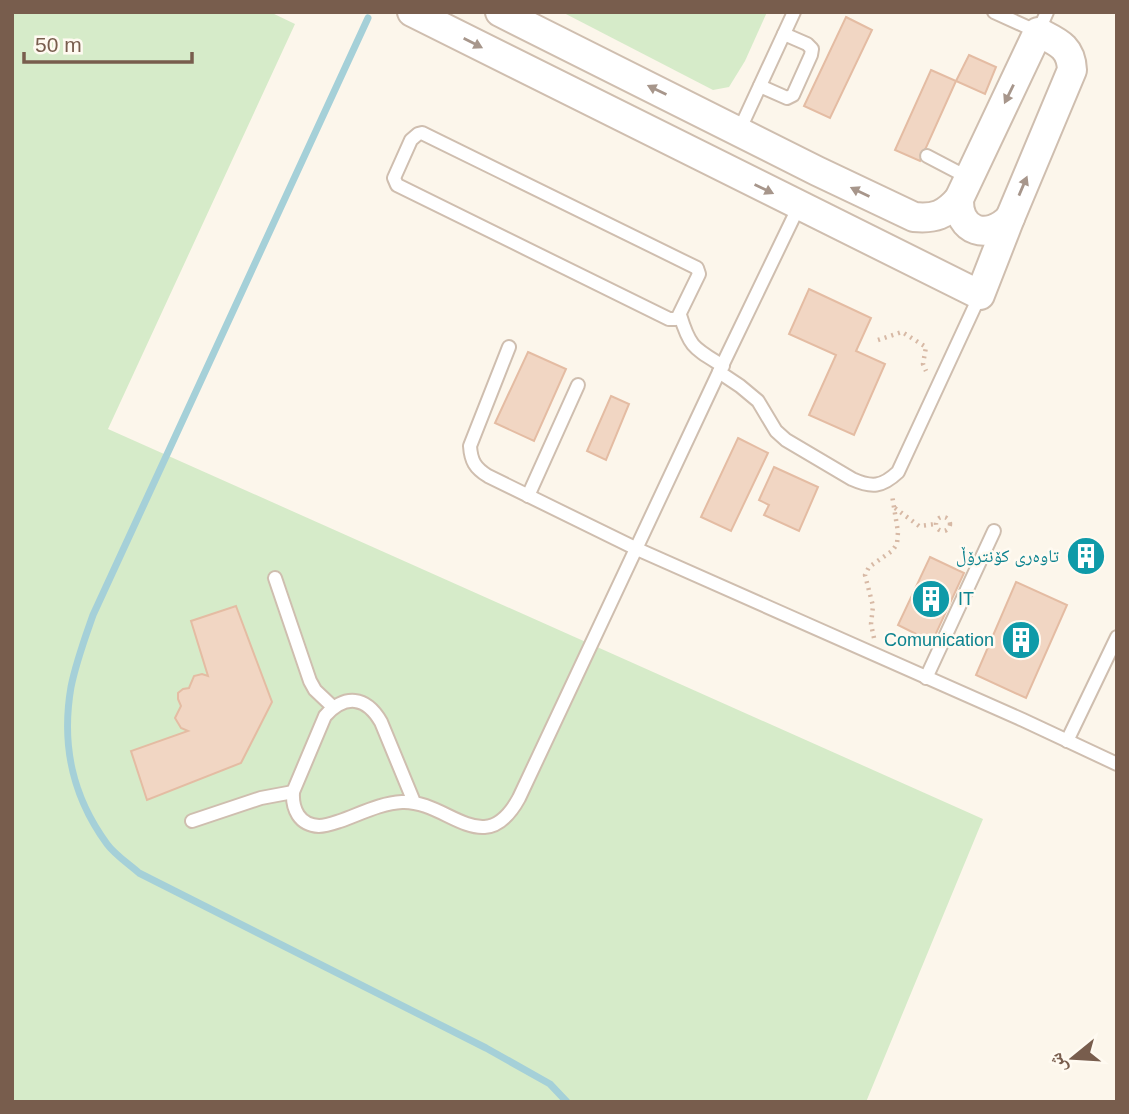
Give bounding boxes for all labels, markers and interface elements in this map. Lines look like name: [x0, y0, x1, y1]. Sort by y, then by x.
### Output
scale bar: [24, 21, 192, 65]
text: 50 m: [35, 33, 82, 56]
one-way arrow: [463, 37, 483, 48]
one-way arrow: [647, 84, 667, 95]
one-way arrow: [1003, 84, 1014, 104]
one-way arrow: [1018, 176, 1029, 197]
one-way arrow: [754, 183, 774, 194]
one-way arrow: [850, 186, 870, 197]
building icon: تاوەری کۆنترۆڵ: [1065, 535, 1107, 577]
place label: تاوەری کۆنترۆڵ: [956, 546, 1059, 567]
building icon: IT: [910, 578, 952, 620]
place label: IT: [958, 589, 974, 609]
building icon: Comunication: [1000, 619, 1042, 661]
place label: Comunication: [884, 630, 994, 650]
north arrow: [1038, 1023, 1108, 1093]
text: ش: [1044, 1050, 1071, 1076]

